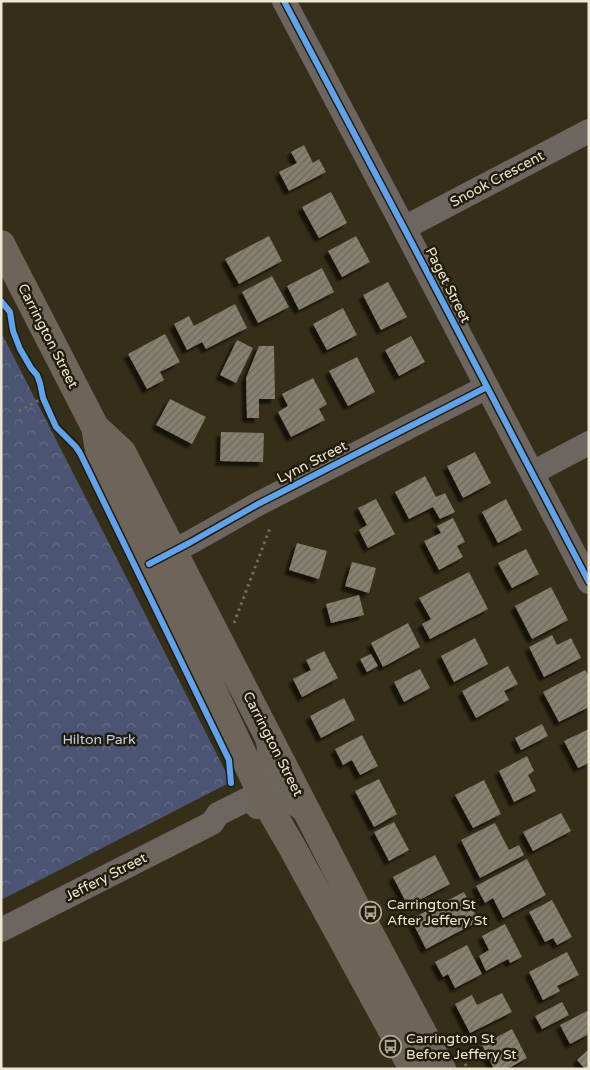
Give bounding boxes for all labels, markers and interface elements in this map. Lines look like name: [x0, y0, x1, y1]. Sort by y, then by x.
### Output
street label: Snook Crescent: [447, 147, 547, 211]
street label: Paget Street: [422, 244, 475, 326]
street label: Carrington Street: [14, 281, 82, 392]
street label: Lynn Street: [274, 437, 350, 487]
street label: Carrington Street: [239, 689, 307, 800]
park label: Hilton Park: [62, 731, 136, 748]
street label: Jeffery Street: [62, 849, 150, 905]
place label: Carrington St After Jeffery St: [387, 896, 488, 929]
bus stop icon: Carrington St After Jeffery St: [359, 900, 383, 924]
place label: Carrington St Before Jeffery St: [406, 1030, 517, 1063]
bus stop icon: Carrington St Before Jeffery St: [378, 1034, 402, 1058]

